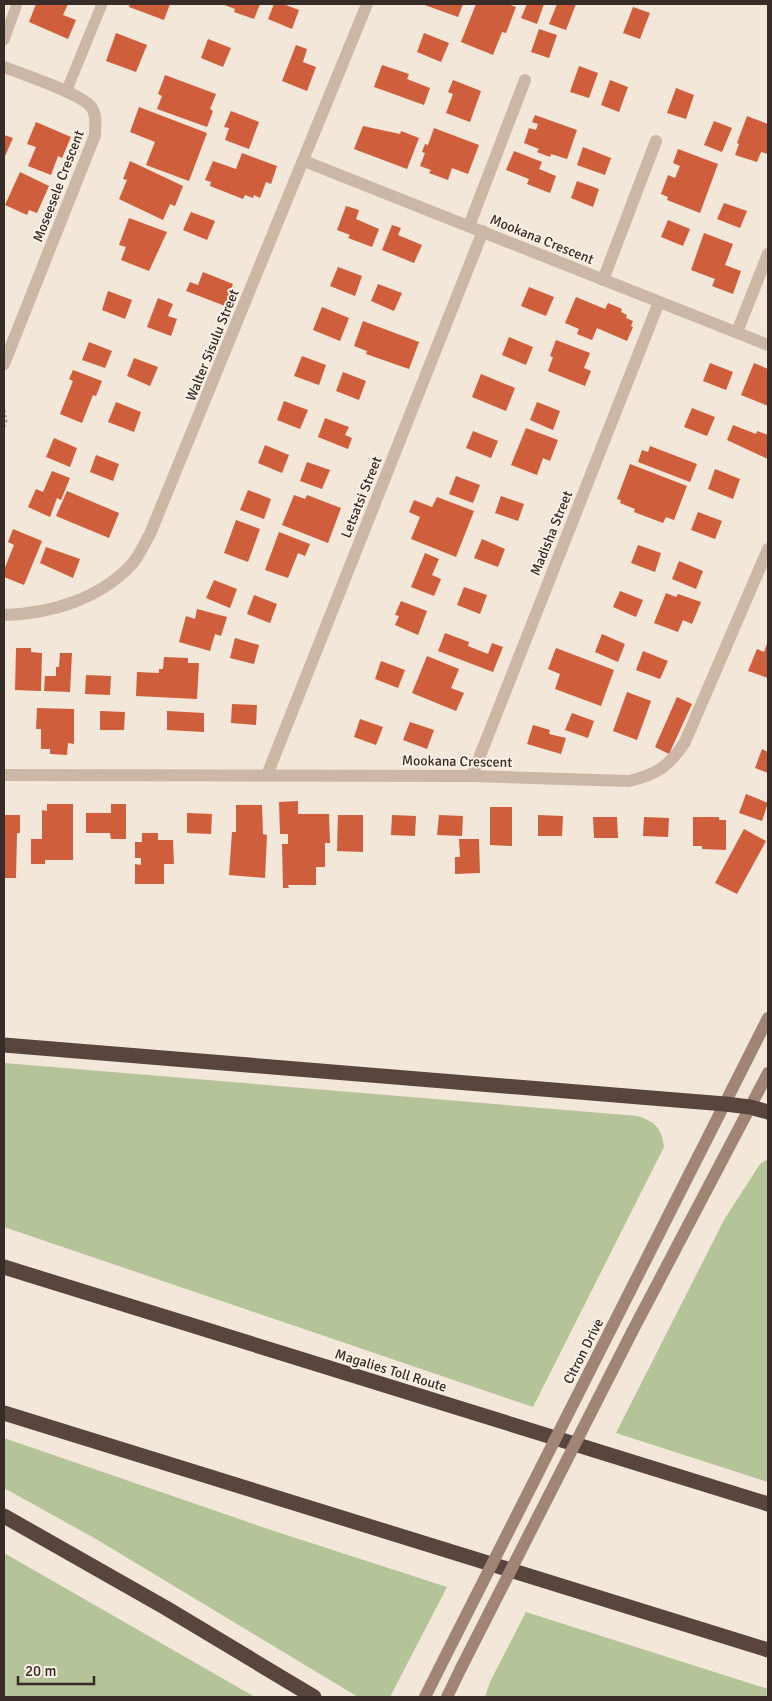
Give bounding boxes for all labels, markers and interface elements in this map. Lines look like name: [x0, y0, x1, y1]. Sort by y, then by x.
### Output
street label: Moseesele Crescent: [29, 128, 88, 245]
street label: Mookana Crescent: [487, 211, 596, 268]
street label: Walter Sisulu Street: [182, 287, 243, 403]
street label: Letsatsi Street: [337, 454, 386, 540]
street label: Madisha Street: [527, 488, 576, 578]
street label: Mookana Crescent: [402, 752, 512, 771]
street label: Citron Drive: [560, 1316, 607, 1387]
street label: Magalies Toll Route: [333, 1345, 449, 1396]
scale bar: [18, 1654, 94, 1686]
text: 20 m: [25, 1662, 56, 1680]

